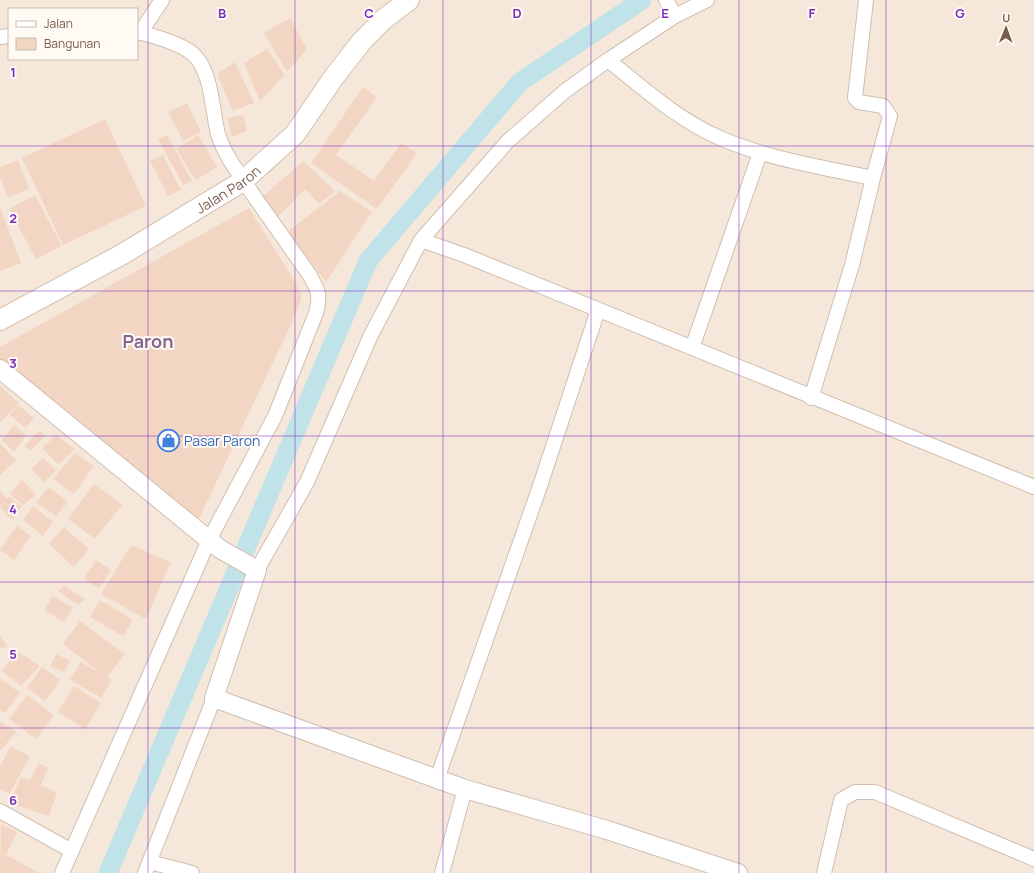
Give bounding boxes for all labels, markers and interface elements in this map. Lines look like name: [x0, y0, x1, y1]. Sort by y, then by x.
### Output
text: B: [218, 4, 226, 22]
text: C: [364, 4, 374, 22]
text: D: [512, 4, 522, 22]
text: E: [661, 4, 669, 22]
text: F: [809, 4, 816, 22]
text: G: [955, 4, 965, 22]
legend: [8, 8, 138, 60]
north arrow: [986, 8, 1026, 48]
text: U: [1002, 10, 1010, 25]
text: Jalan: [44, 15, 73, 32]
text: Bangunan: [44, 35, 100, 52]
text: 1: [10, 63, 16, 81]
street label: Jalan Paron: [192, 161, 264, 217]
text: 2: [9, 209, 17, 227]
district label: Paron: [122, 329, 174, 353]
text: 3: [9, 354, 17, 372]
shop icon: Pasar Paron: [155, 427, 181, 453]
place label: Pasar Paron: [184, 431, 260, 450]
text: 4: [9, 500, 17, 518]
text: 5: [9, 645, 17, 663]
text: 6: [9, 791, 17, 809]

